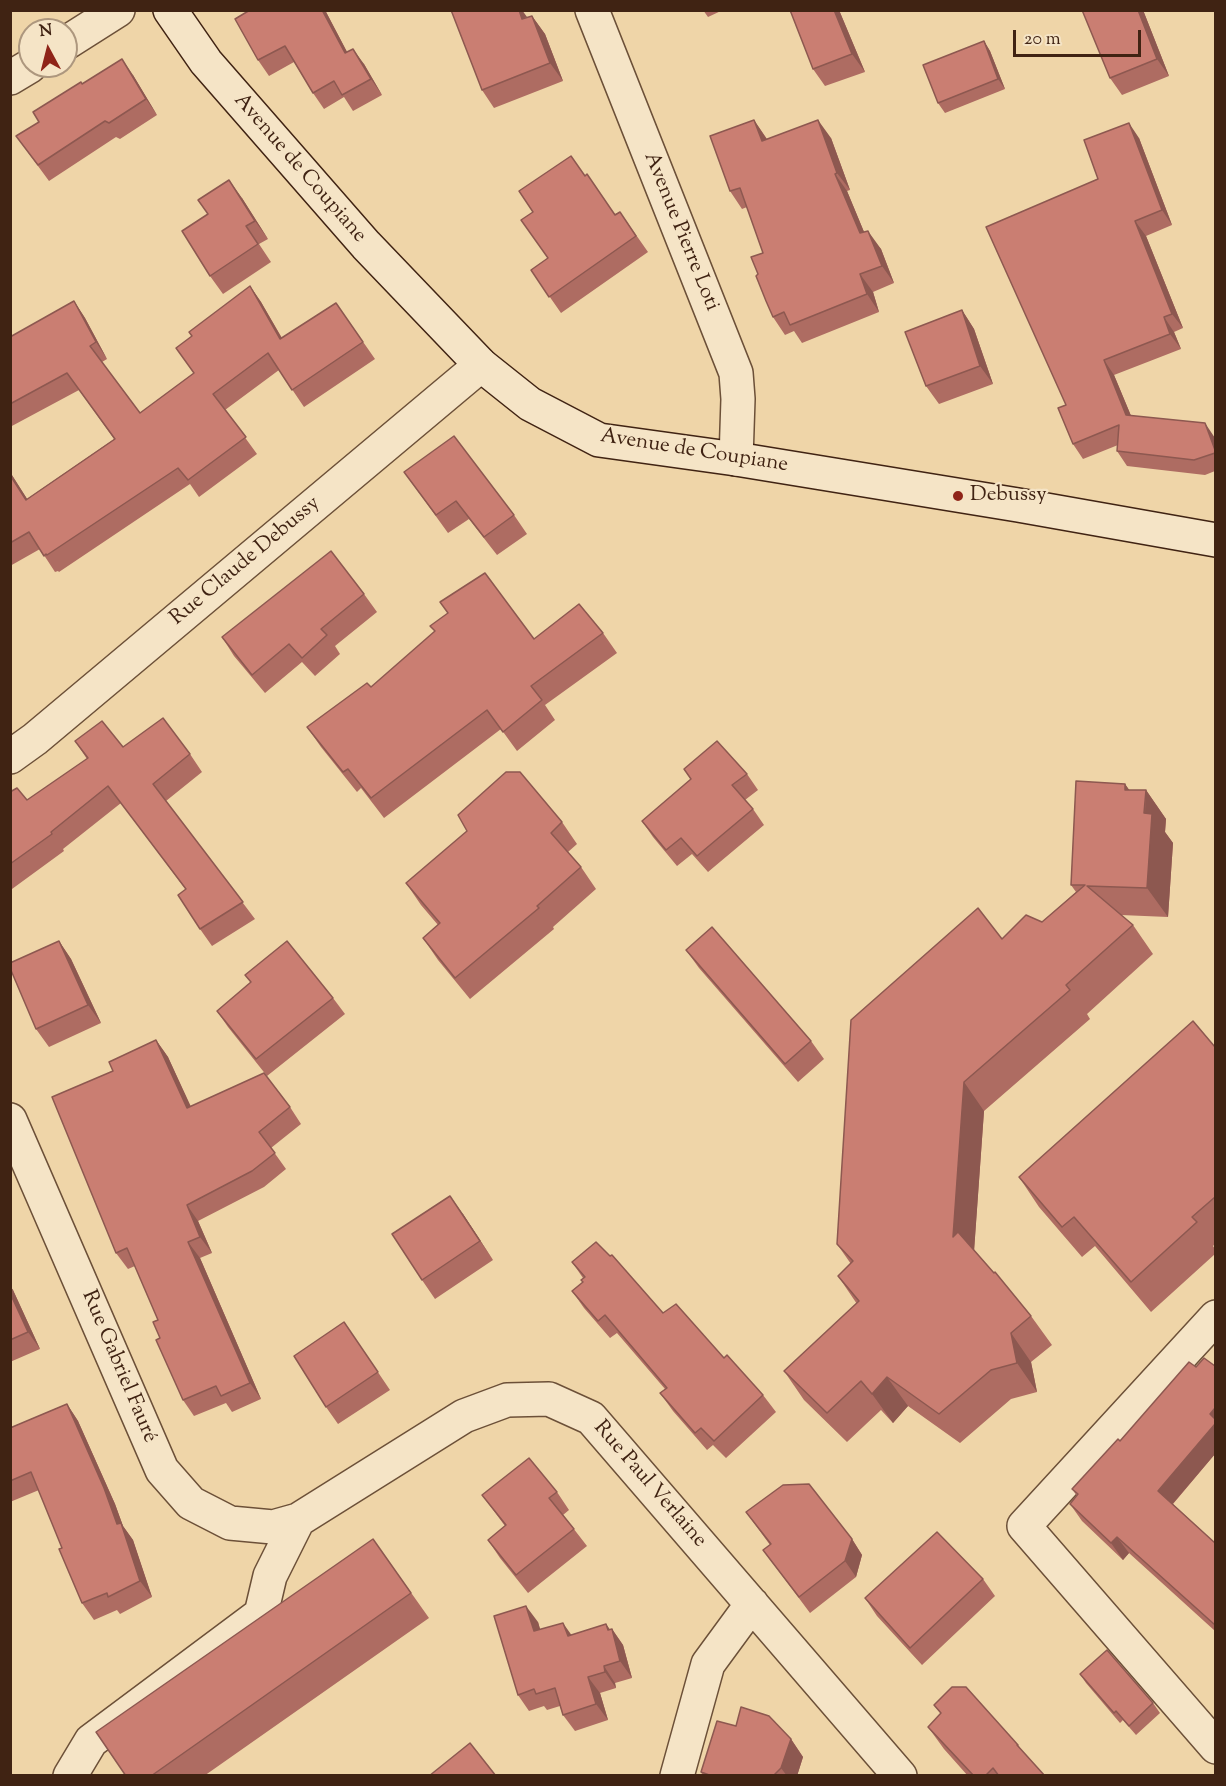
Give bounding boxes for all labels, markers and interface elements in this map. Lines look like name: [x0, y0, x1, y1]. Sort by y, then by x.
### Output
north arrow: [18, 18, 78, 78]
scale bar: [1016, 18, 1144, 56]
text: N: [38, 19, 54, 44]
text: 20 m: [1024, 27, 1061, 53]
street label: Avenue de Coupiane: [227, 89, 371, 249]
street label: Avenue Pierre Loti: [637, 149, 723, 315]
street label: Avenue de Coupiane: [598, 425, 790, 479]
place label: Debussy: [970, 483, 1047, 509]
marker: Debussy: [951, 489, 965, 503]
street label: Rue Claude Debussy: [166, 492, 326, 632]
street label: Rue Gabriel Fauré: [75, 1287, 161, 1447]
street label: Rue Paul Verlaine: [587, 1416, 711, 1554]

